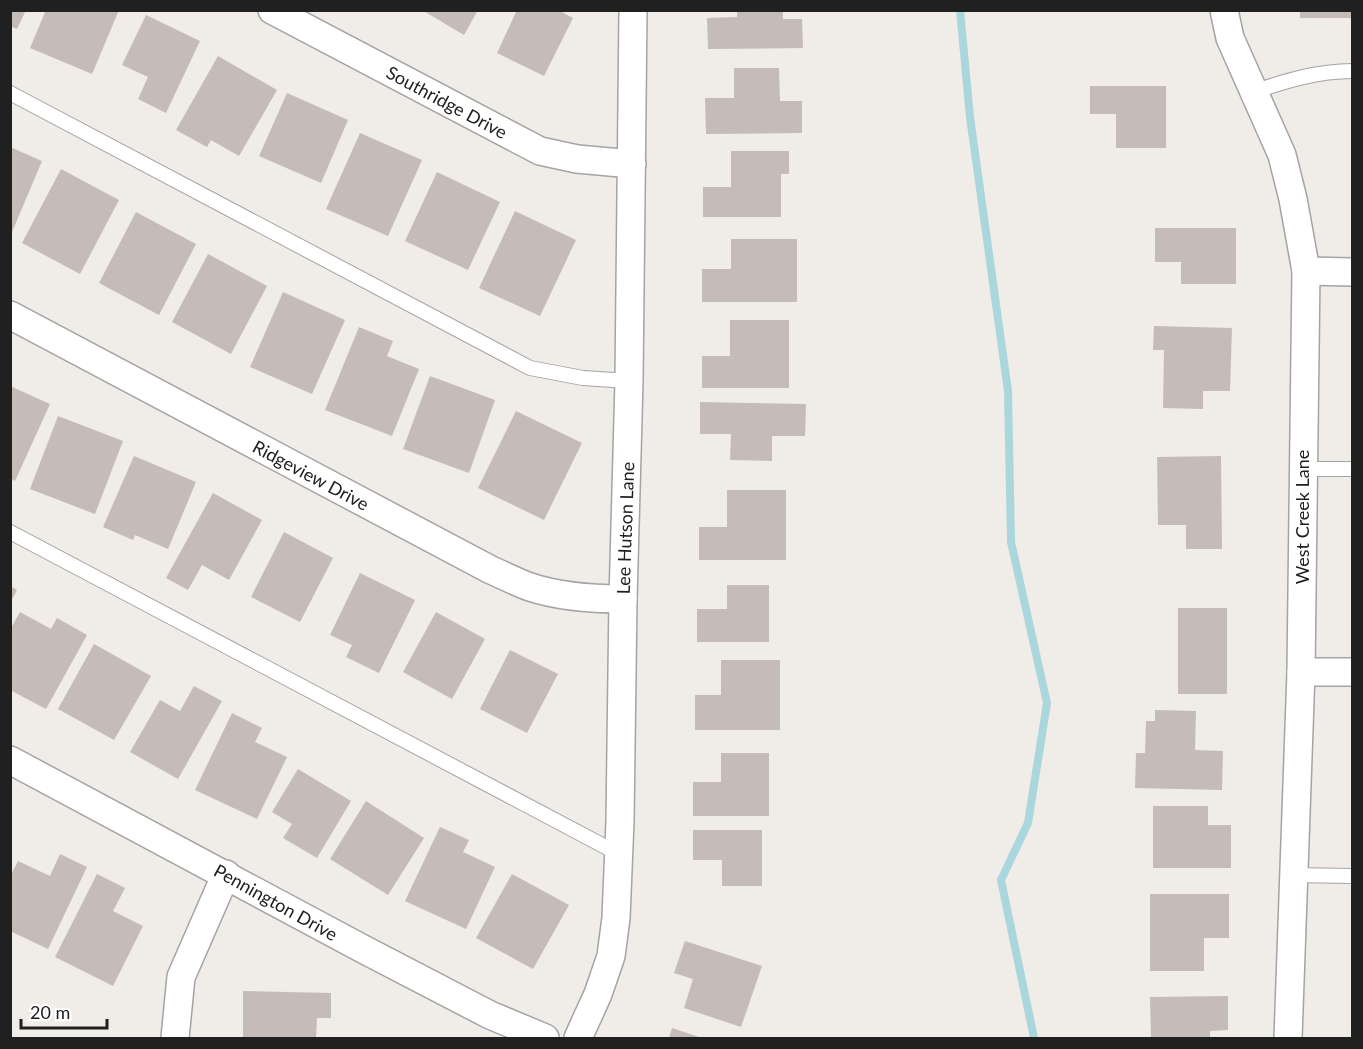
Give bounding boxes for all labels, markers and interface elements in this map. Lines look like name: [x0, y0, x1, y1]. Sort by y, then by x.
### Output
street label: Southridge Drive: [383, 61, 511, 143]
street label: Ridgeview Drive: [249, 435, 373, 515]
street label: West Creek Lane: [1291, 450, 1313, 584]
street label: Lee Hutson Lane: [612, 461, 638, 595]
street label: Pennington Drive: [210, 859, 342, 945]
scale bar: [21, 992, 106, 1030]
text: 20 m: [30, 1001, 70, 1023]

